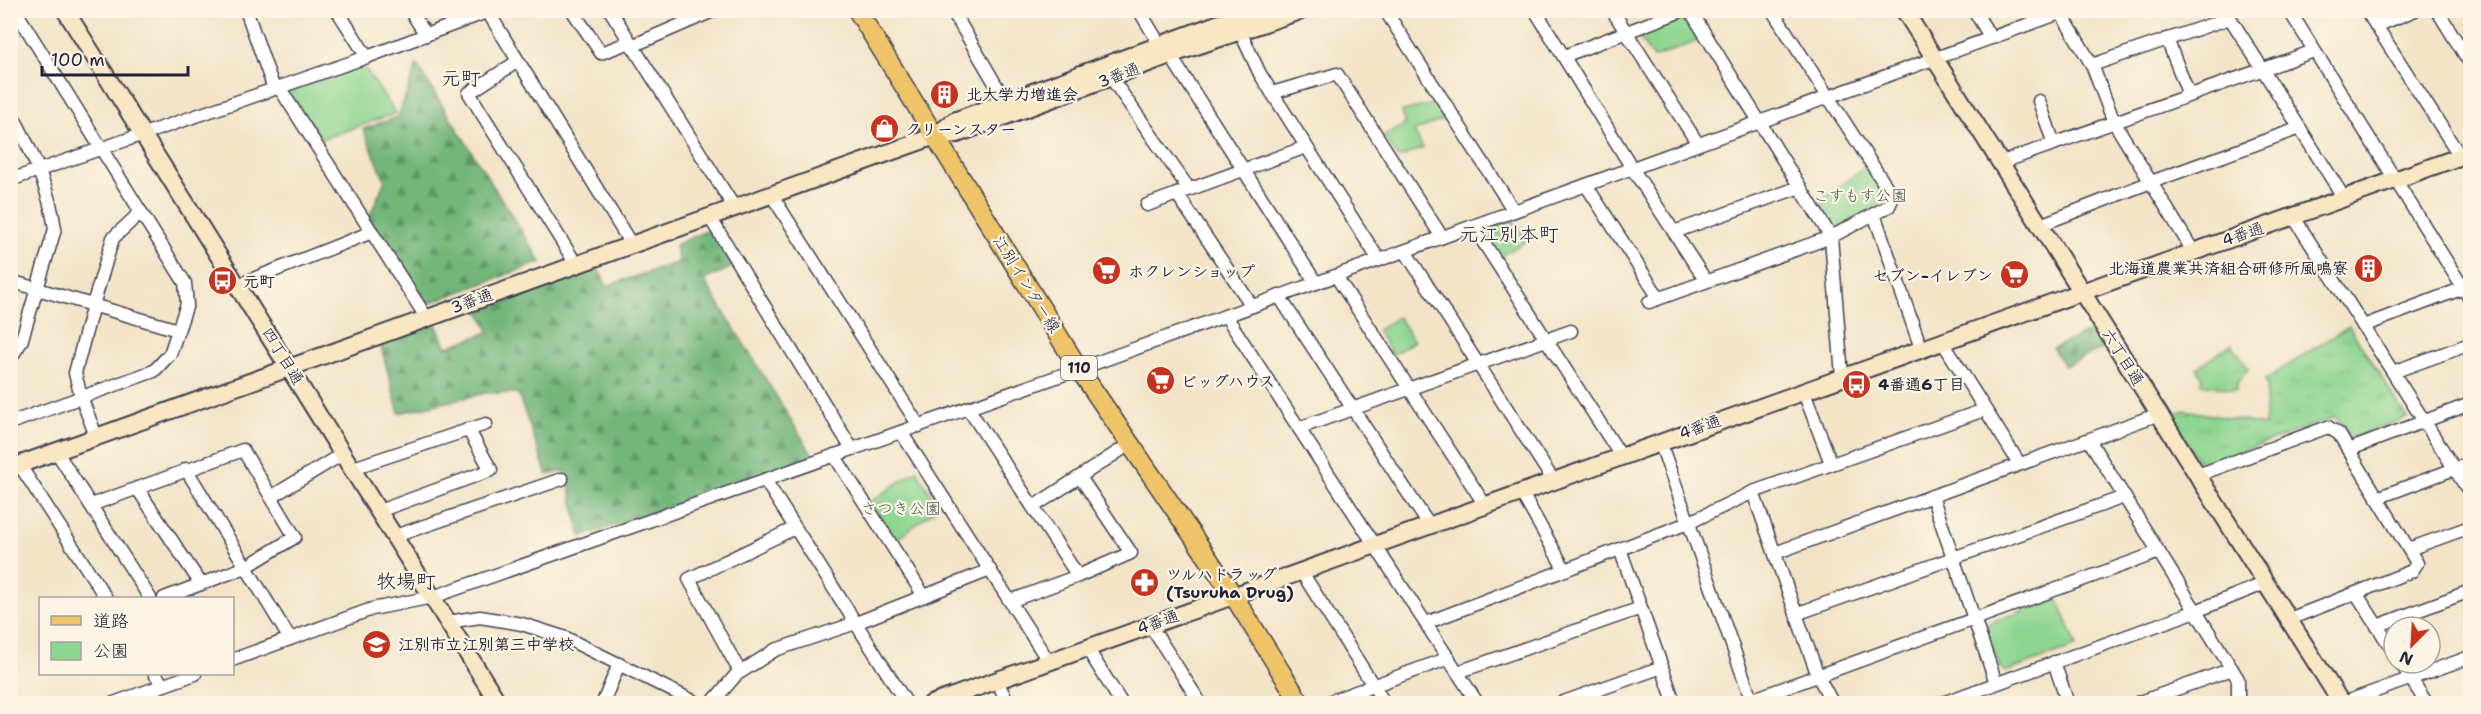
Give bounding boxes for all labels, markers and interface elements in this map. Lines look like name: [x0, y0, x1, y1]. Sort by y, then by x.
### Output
scale bar: [42, 39, 188, 77]
text: 100 m: [51, 48, 105, 72]
street label: 3番通: [1095, 57, 1143, 93]
district label: 元町: [441, 65, 481, 91]
building icon: 北大学力増進会: [929, 78, 961, 110]
place label: 北大学力増進会: [966, 84, 1078, 105]
shop icon: クリーンスター: [868, 113, 900, 145]
place label: クリーンスター: [905, 119, 1016, 140]
park label: こすもす公園: [1813, 185, 1907, 206]
street label: 4番通: [2219, 217, 2267, 251]
district label: 元江別本町: [1459, 221, 1559, 247]
street label: 江別インター線: [989, 231, 1065, 337]
building icon: 北海道農業共済組合研修所風鳴寮: [2353, 252, 2385, 284]
supermarket icon: ホクレンショップ: [1091, 255, 1123, 287]
place label: 北海道農業共済組合研修所風鳴寮: [2108, 258, 2348, 279]
supermarket icon: セブン-イレブン: [1998, 259, 2030, 291]
place label: ホクレンショップ: [1128, 261, 1255, 282]
bus stop icon: 元町: [206, 265, 238, 297]
place label: セブン-イレブン: [1873, 265, 1993, 286]
place label: 元町: [243, 271, 275, 292]
street label: 3番通: [448, 284, 496, 318]
street label: 四丁目通: [257, 323, 309, 389]
street label: 六丁目通: [2097, 324, 2149, 390]
road number: 110: [1061, 356, 1097, 380]
supermarket icon: ビッグハウス: [1144, 365, 1176, 397]
bus stop icon: 4番通6丁目: [1841, 368, 1873, 400]
place label: ビッグハウス: [1181, 371, 1275, 392]
place label: 4番通6丁目: [1878, 374, 1964, 395]
street label: 4番通: [1676, 410, 1724, 444]
park label: さつき公園: [861, 498, 941, 519]
place label: ツルハドラッグ (Tsuruha Drug): [1166, 564, 1294, 603]
pharmacy icon: ツルハドラッグ (Tsuruha Drug): [1129, 567, 1161, 599]
district label: 牧場町: [376, 568, 436, 594]
legend: [39, 597, 234, 675]
street label: 4番通: [1134, 605, 1182, 639]
text: 道路: [93, 609, 129, 633]
north arrow: [2382, 615, 2442, 675]
school or university icon: 江別市立江別第三中学校: [361, 628, 393, 660]
place label: 江別市立江別第三中学校: [398, 634, 574, 655]
text: 公園: [93, 639, 129, 663]
text: N: [2396, 646, 2416, 670]

